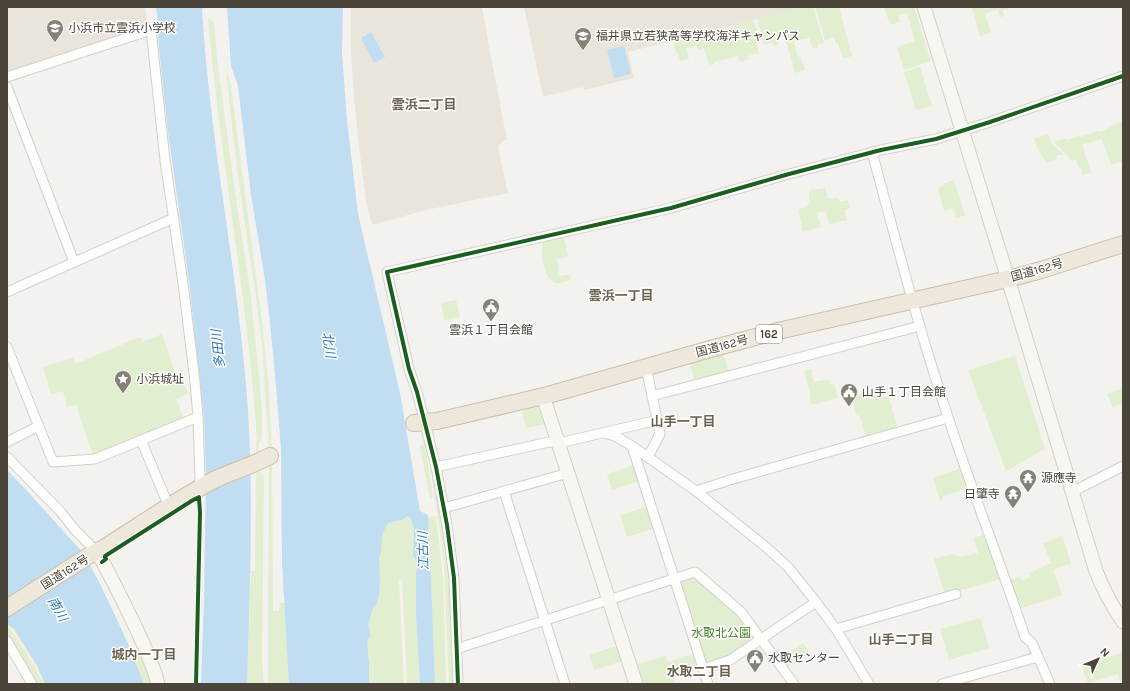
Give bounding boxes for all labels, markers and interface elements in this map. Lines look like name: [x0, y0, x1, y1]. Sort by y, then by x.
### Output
school or university icon: 小浜市立雲浜小学校: [45, 18, 65, 43]
place label: 小浜市立雲浜小学校: [68, 21, 176, 35]
school or university icon: 福井県立若狭高等学校海洋キャンパス: [573, 26, 593, 51]
place label: 福井県立若狭高等学校海洋キャンパス: [596, 29, 800, 43]
district label: 雲浜二丁目: [391, 97, 457, 112]
street label: 国道162号: [1009, 256, 1065, 284]
district label: 雲浜一丁目: [588, 288, 654, 303]
public building icon: 雲浜１丁目会館: [481, 297, 501, 322]
place label: 雲浜１丁目会館: [449, 323, 533, 337]
road number: 162: [756, 325, 782, 343]
water label: 多田川: [208, 327, 227, 369]
water label: 北川: [320, 331, 339, 361]
street label: 国道162号: [694, 332, 750, 360]
place icon: 小浜城址: [113, 369, 133, 394]
place label: 小浜城址: [136, 372, 184, 386]
public building icon: 山手１丁目会館: [839, 382, 859, 407]
place label: 山手１丁目会館: [862, 385, 946, 399]
district label: 山手一丁目: [650, 414, 716, 429]
temple icon: 源應寺: [1018, 468, 1038, 493]
place label: 源應寺: [1041, 471, 1077, 485]
temple icon: 日肇寺: [1003, 484, 1023, 509]
place label: 日肇寺: [964, 487, 1000, 501]
water label: 江古川: [415, 529, 431, 571]
street label: 国道162号: [38, 552, 92, 592]
water label: 南川: [45, 594, 72, 626]
park label: 水取北公園: [691, 626, 751, 640]
district label: 山手二丁目: [868, 632, 934, 647]
north arrow: [1078, 639, 1118, 679]
text: N: [1097, 645, 1112, 660]
district label: 城内一丁目: [111, 647, 177, 662]
public building icon: 水取センター: [745, 648, 765, 673]
place label: 水取センター: [768, 651, 840, 665]
district label: 水取二丁目: [666, 664, 732, 679]

